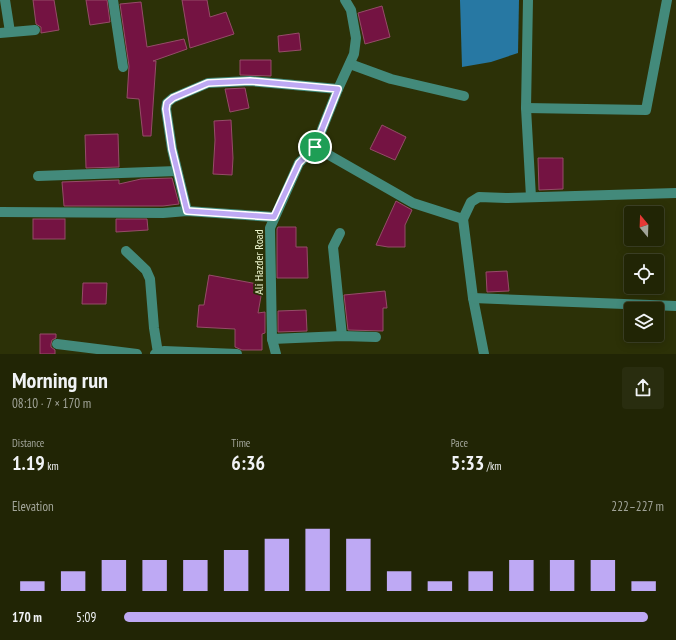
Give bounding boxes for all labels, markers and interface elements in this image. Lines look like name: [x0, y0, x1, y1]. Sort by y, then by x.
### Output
pin: [298, 130, 332, 164]
icon: arrive: [304, 136, 326, 158]
north arrow: [624, 206, 664, 246]
map controls: [624, 206, 664, 342]
street label: Ali Hazder Road: [251, 229, 266, 295]
button: locate: [624, 254, 664, 294]
button: layers: [624, 302, 664, 342]
text: Morning run: [12, 366, 108, 394]
button: share: [622, 367, 664, 409]
text: 08:10 · 7 × 170 m: [12, 395, 91, 412]
text: Distance: [12, 436, 44, 450]
text: Time: [231, 436, 250, 450]
text: Pace: [451, 436, 468, 450]
text: 1.19: [12, 450, 45, 476]
text: 6:36: [231, 450, 265, 476]
text: 5:33: [451, 450, 484, 476]
text: km: [45, 459, 59, 473]
text: /km: [484, 459, 501, 473]
text: Elevation: [12, 498, 54, 515]
text: 222–227 m: [611, 498, 664, 515]
text: 170 m: [12, 609, 42, 626]
text: 5:09: [76, 609, 96, 626]

